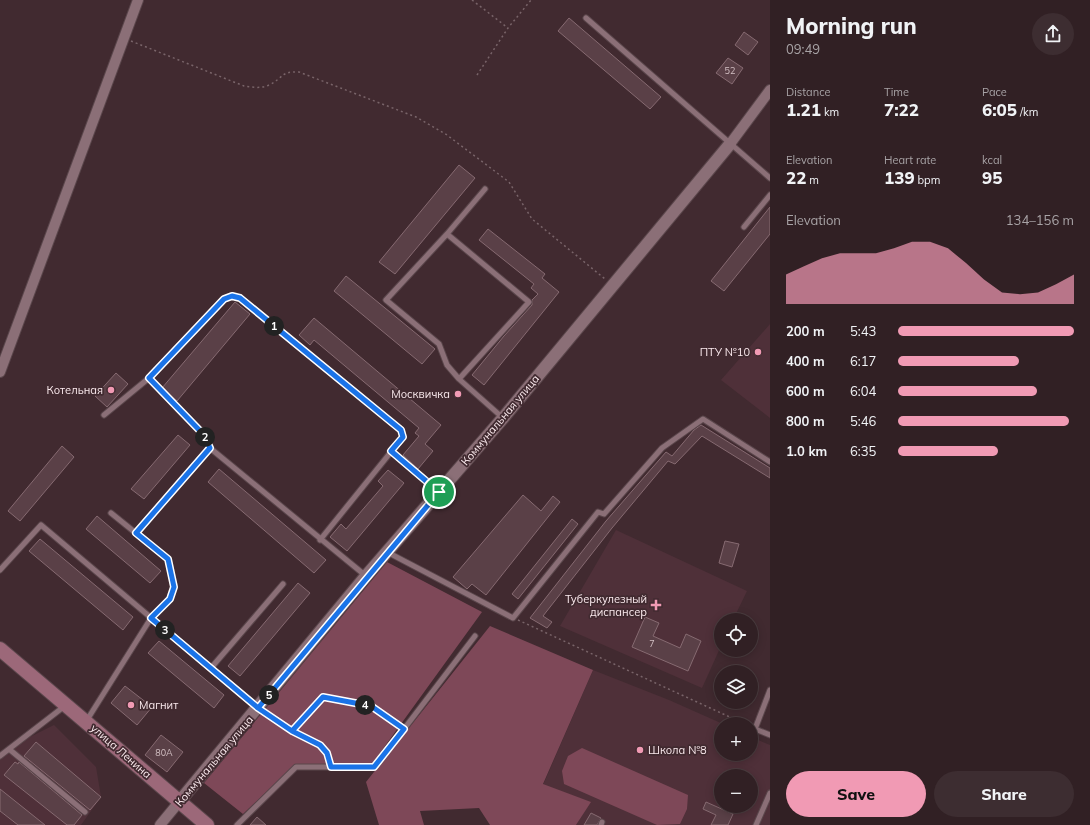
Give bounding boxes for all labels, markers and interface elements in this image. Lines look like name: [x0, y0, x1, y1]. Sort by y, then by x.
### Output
text: Morning run: [786, 12, 917, 40]
button: share: [1032, 13, 1074, 55]
text: 09:49: [786, 41, 820, 57]
house number: 52: [725, 65, 735, 76]
text: Distance: [786, 85, 830, 99]
text: Time: [884, 85, 909, 99]
text: Pace: [982, 85, 1007, 99]
text: 1.21: [786, 99, 821, 120]
text: 7:22: [884, 99, 919, 120]
text: 6:05: [982, 99, 1017, 120]
text: km: [821, 105, 839, 119]
text: /km: [1017, 105, 1038, 119]
text: Elevation: [786, 153, 833, 167]
text: Heart rate: [884, 153, 936, 167]
text: kcal: [982, 153, 1002, 167]
text: 22: [786, 167, 806, 188]
text: 139: [884, 167, 915, 188]
text: 95: [982, 167, 1002, 188]
text: m: [806, 173, 819, 187]
text: bpm: [915, 173, 940, 187]
text: Elevation: [786, 212, 841, 228]
text: 134–156 m: [1006, 212, 1074, 228]
pin: 1: [264, 316, 284, 336]
text: 1: [271, 319, 277, 333]
text: 200 m: [786, 323, 825, 339]
text: 5:43: [850, 323, 876, 339]
place label: ПТУ №10: [700, 345, 750, 359]
marker: ПТУ №10: [753, 347, 763, 357]
text: 400 m: [786, 353, 825, 369]
text: 6:17: [850, 353, 876, 369]
street label: Коммунальная улица: [458, 372, 542, 468]
place label: Котельная: [47, 383, 103, 397]
text: 600 m: [786, 383, 825, 399]
text: 6:04: [850, 383, 876, 399]
marker: Котельная: [106, 385, 116, 395]
place label: Москвичка: [391, 387, 450, 401]
marker: Москвичка: [453, 389, 463, 399]
text: 800 m: [786, 413, 825, 429]
text: 5:46: [850, 413, 876, 429]
pin: 2: [195, 427, 215, 447]
text: 2: [202, 430, 208, 444]
text: 1.0 km: [786, 443, 827, 459]
text: 6:35: [850, 443, 876, 459]
pin: [422, 475, 456, 509]
icon: arrive: [428, 481, 450, 503]
place label: Туберкулезный диспансер: [565, 592, 647, 619]
marker: Туберкулезный диспансер: [650, 599, 662, 611]
map controls: [714, 613, 758, 813]
button: locate: [714, 613, 758, 657]
pin: 3: [155, 620, 175, 640]
text: 3: [162, 623, 168, 637]
house number: 7: [649, 638, 655, 649]
button: layers: [714, 665, 758, 709]
pin: 5: [259, 685, 279, 705]
text: 5: [266, 688, 272, 702]
pin: 4: [355, 695, 375, 715]
place label: Магнит: [139, 698, 178, 712]
text: 4: [362, 698, 368, 712]
marker: Магнит: [126, 700, 136, 710]
street label: Коммунальная улица: [172, 713, 256, 809]
button: +: [714, 717, 758, 761]
street label: улица Ленина: [88, 721, 154, 781]
place label: Школа №8: [648, 743, 707, 757]
marker: Школа №8: [635, 745, 645, 755]
house number: 80А: [155, 747, 173, 758]
button: −: [714, 769, 758, 813]
button: Save: [786, 771, 926, 817]
button: Share: [934, 771, 1074, 817]

